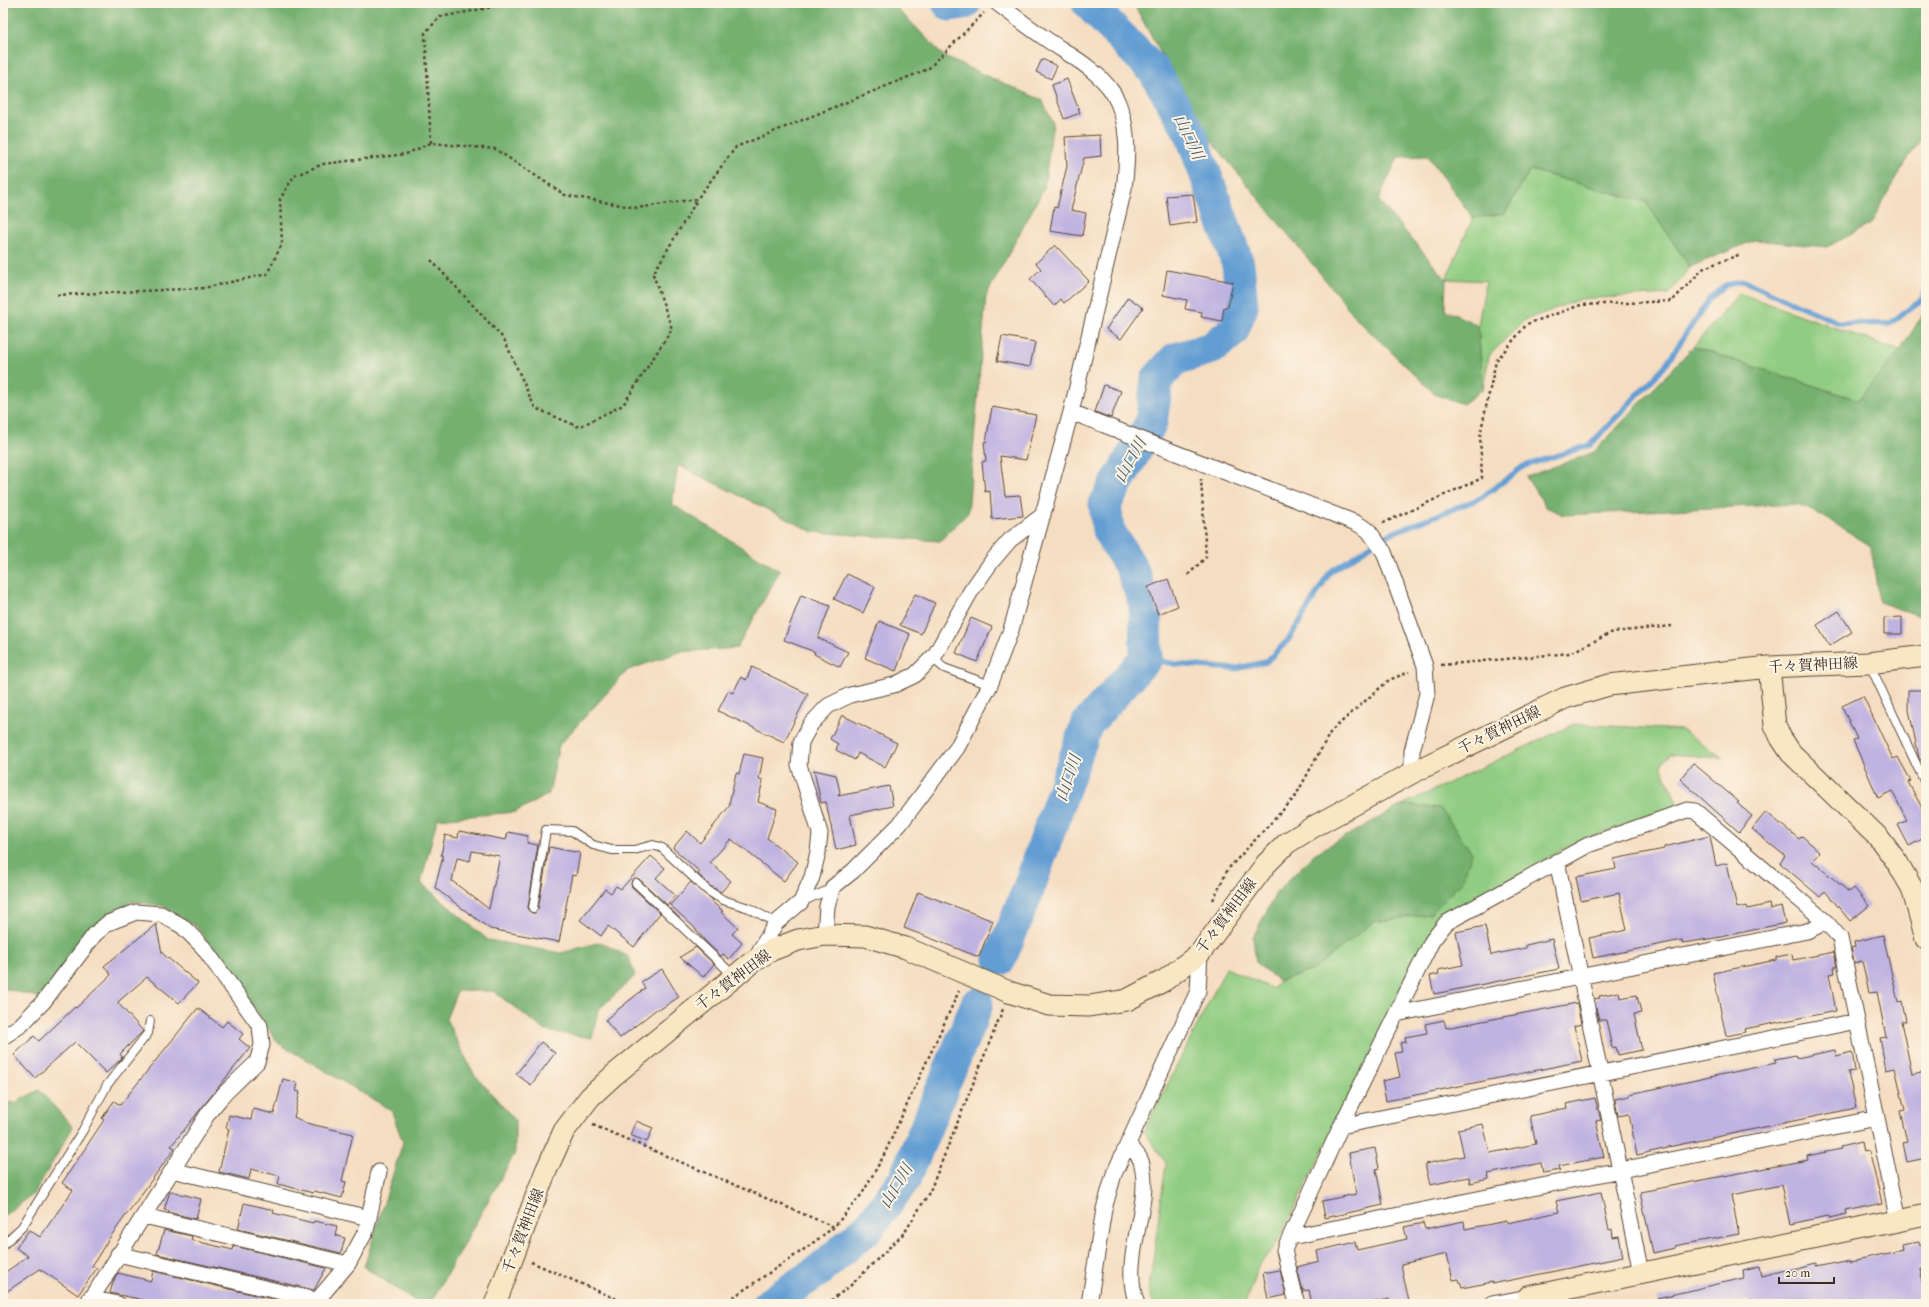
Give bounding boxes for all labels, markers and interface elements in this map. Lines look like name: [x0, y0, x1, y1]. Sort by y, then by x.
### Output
water label: 山口川: [1170, 111, 1209, 165]
water label: 山口川: [1110, 433, 1151, 486]
street label: 千々賀神田線: [1768, 654, 1858, 676]
street label: 千々賀神田線: [1455, 702, 1543, 758]
water label: 山口川: [1051, 750, 1085, 804]
street label: 千々賀神田線: [1192, 875, 1260, 957]
street label: 千々賀神田線: [692, 946, 774, 1014]
water label: 山口川: [875, 1159, 918, 1211]
street label: 千々賀神田線: [498, 1186, 548, 1276]
scale bar: [1779, 1259, 1834, 1285]
text: 20 m: [1785, 1266, 1810, 1280]

